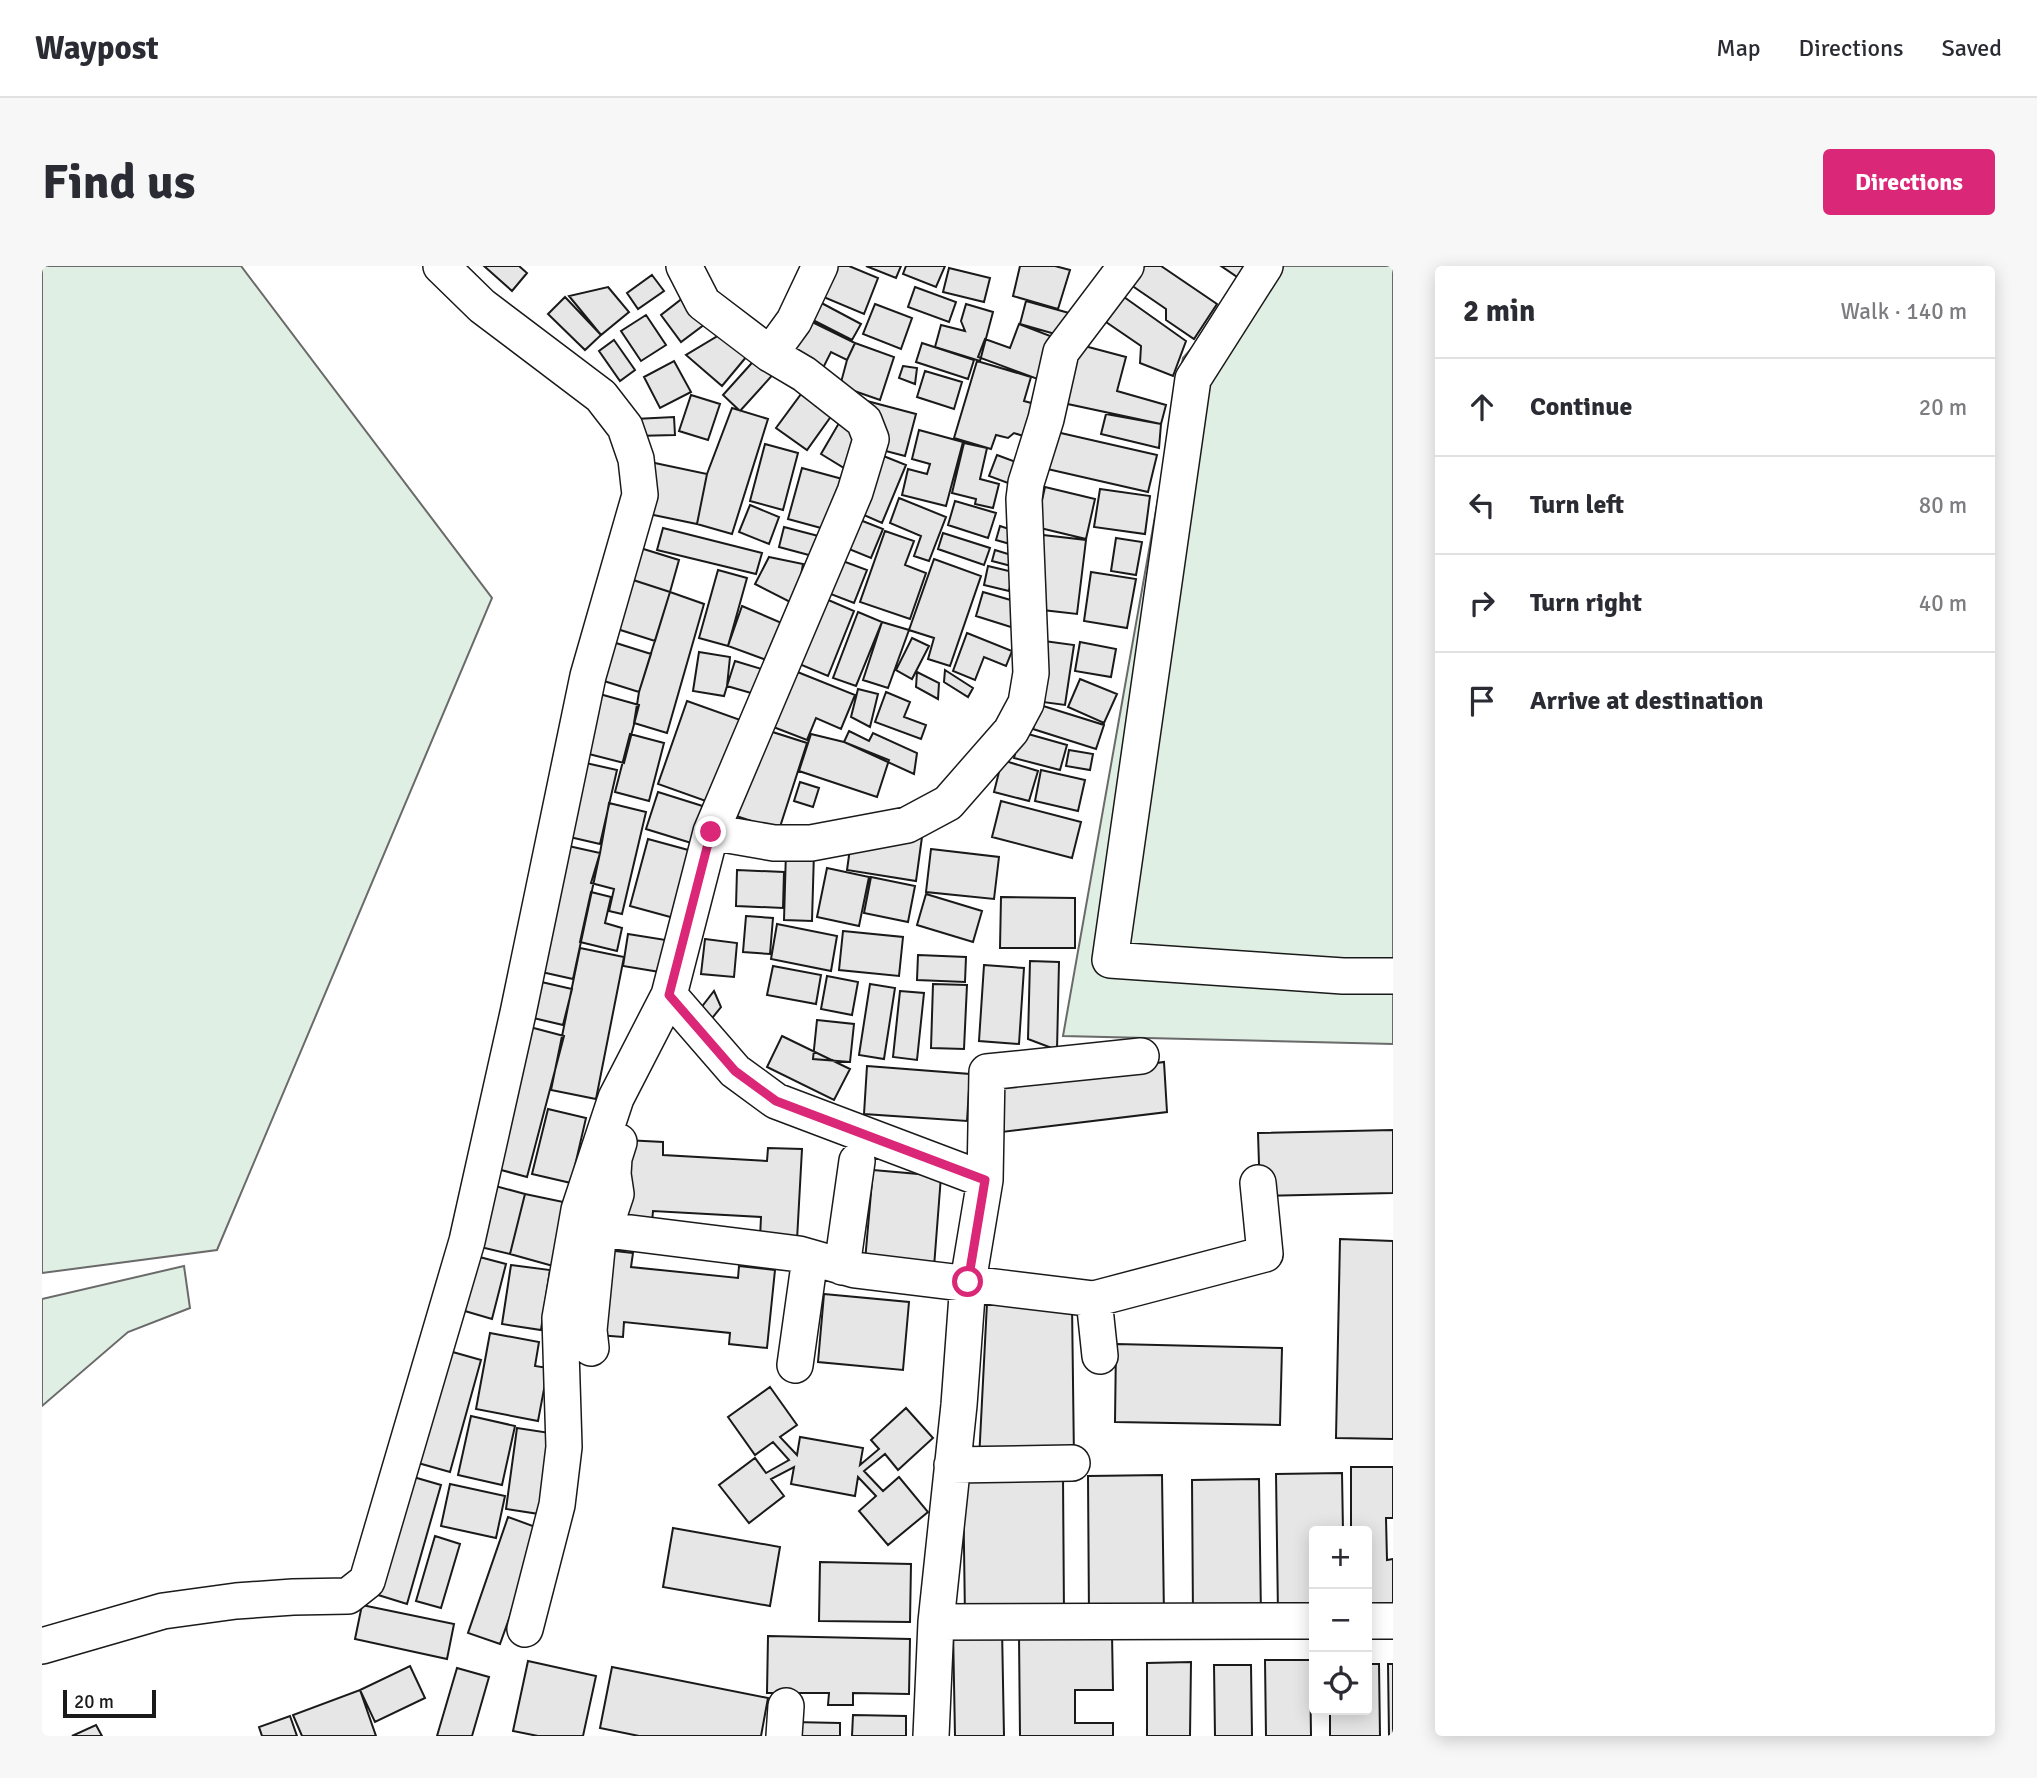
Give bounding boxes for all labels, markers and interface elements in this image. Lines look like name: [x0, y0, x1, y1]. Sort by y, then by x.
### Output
text: Waypost: [35, 28, 159, 69]
text: Map: [1716, 33, 1761, 63]
text: Directions: [1799, 33, 1904, 63]
text: Saved: [1942, 33, 2002, 63]
button: Directions: [1823, 149, 1995, 215]
text: Find us: [42, 152, 195, 212]
text: 2 min: [1463, 293, 1535, 330]
text: Walk · 140 m: [1841, 297, 1967, 326]
icon: ahead: [1463, 388, 1501, 426]
text: Continue: [1530, 391, 1632, 423]
text: 20 m: [1919, 393, 1967, 422]
icon: left: [1463, 486, 1501, 524]
text: Turn left: [1530, 489, 1624, 521]
text: 80 m: [1919, 491, 1967, 520]
icon: right: [1463, 584, 1501, 622]
text: Turn right: [1530, 587, 1642, 619]
text: 40 m: [1919, 589, 1967, 618]
icon: arrive: [1463, 682, 1501, 720]
text: Arrive at destination: [1530, 685, 1763, 717]
route end: [695, 816, 726, 847]
route start: [952, 1266, 983, 1297]
map controls: [1309, 1526, 1372, 1715]
button: +: [1309, 1526, 1372, 1589]
button: −: [1309, 1589, 1372, 1652]
button: locate: [1309, 1652, 1372, 1715]
scale bar: [63, 1687, 156, 1719]
text: 20 m: [74, 1690, 114, 1714]

